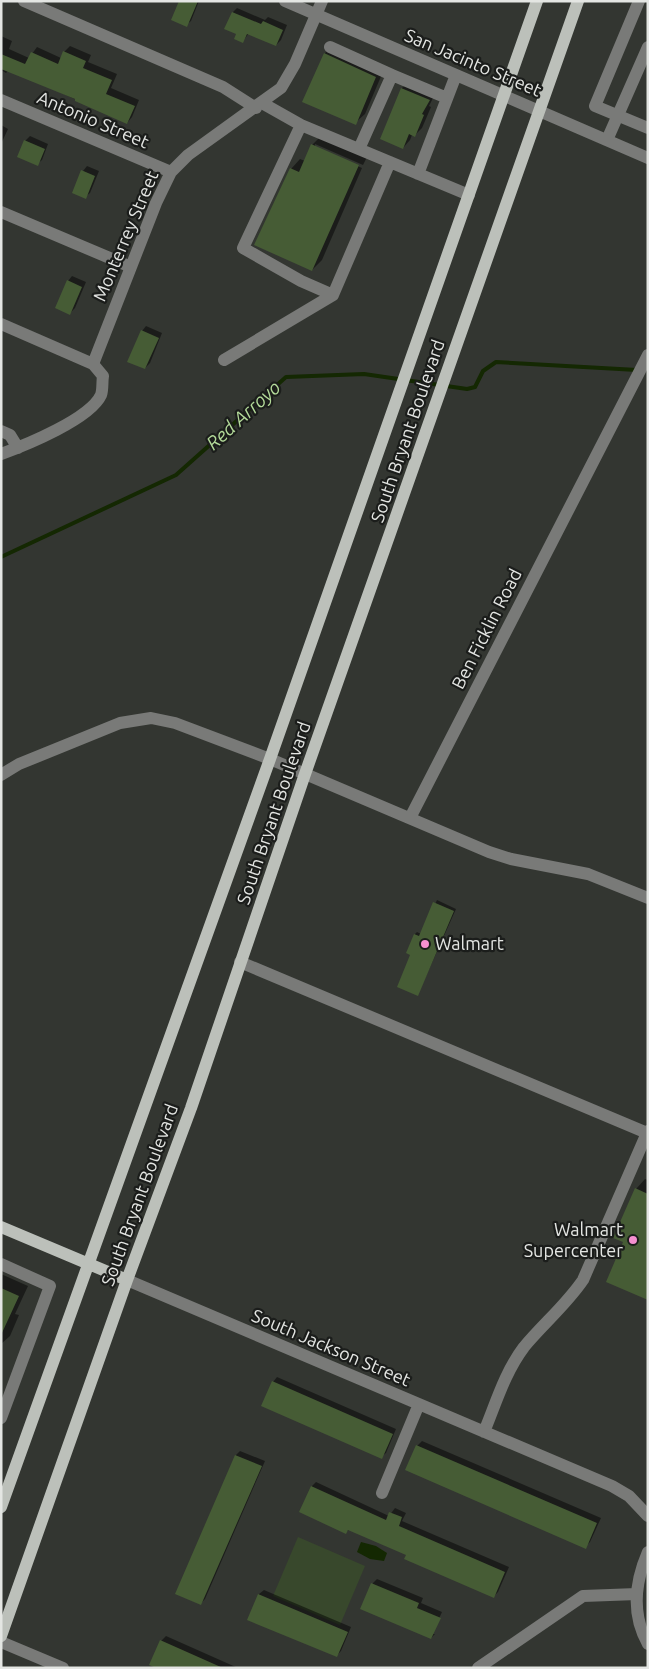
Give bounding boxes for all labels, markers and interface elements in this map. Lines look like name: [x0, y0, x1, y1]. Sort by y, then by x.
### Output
street label: San Jacinto Street: [402, 24, 545, 100]
street label: Antonio Street: [35, 87, 152, 152]
street label: Monterrey Street: [89, 167, 162, 304]
street label: South Bryant Boulevard: [366, 337, 448, 525]
water label: Red Arroyo: [201, 376, 285, 454]
street label: Ben Ficklin Road: [447, 565, 525, 692]
street label: South Bryant Boulevard: [232, 719, 314, 907]
place label: Walmart: [435, 933, 504, 953]
marker: Walmart: [419, 938, 431, 950]
street label: South Bryant Boulevard: [97, 1101, 181, 1288]
place label: Walmart Supercenter: [524, 1219, 623, 1260]
marker: Walmart Supercenter: [627, 1234, 639, 1246]
street label: South Jackson Street: [249, 1305, 414, 1390]

